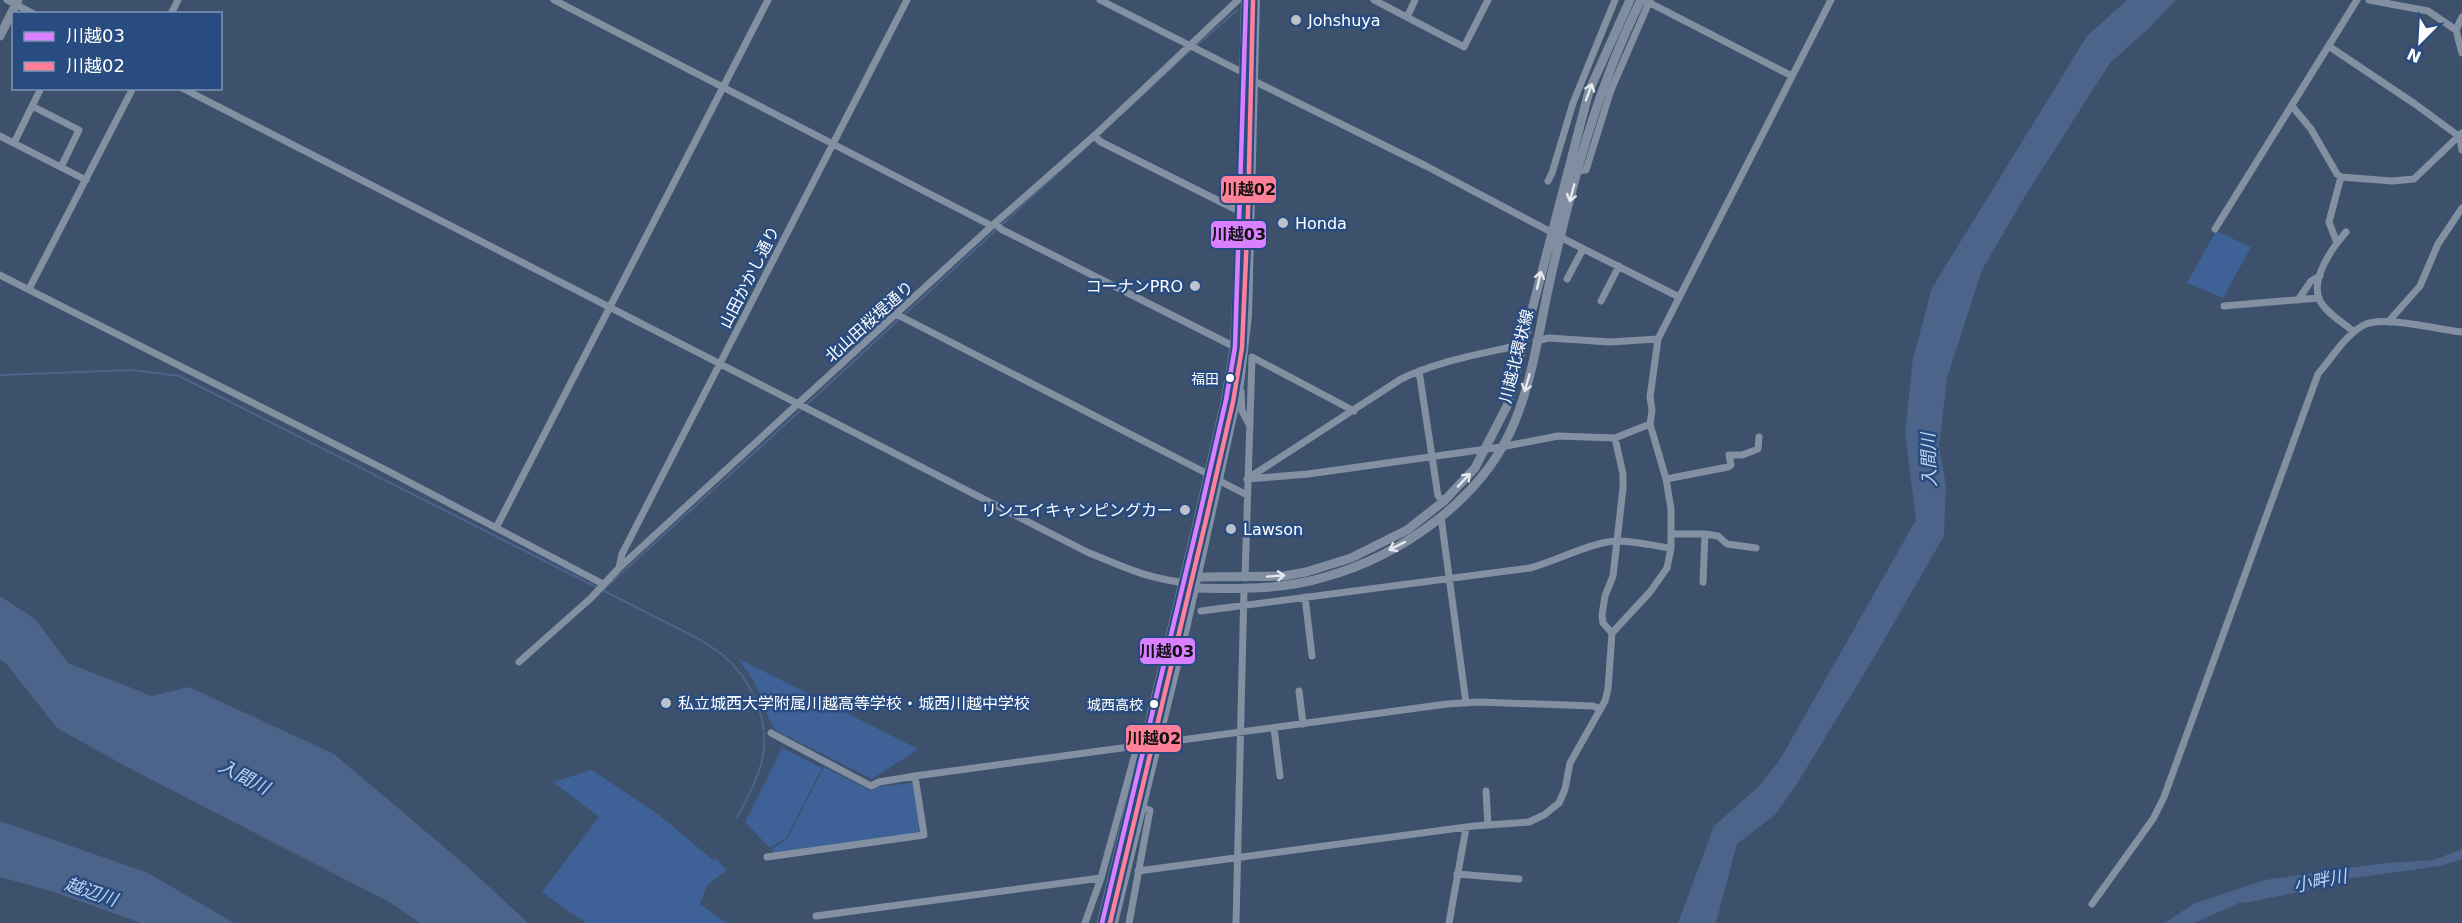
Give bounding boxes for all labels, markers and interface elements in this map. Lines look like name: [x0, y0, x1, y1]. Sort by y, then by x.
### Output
place label: Johshuya: [1307, 11, 1381, 30]
legend: [12, 12, 222, 90]
north arrow: [2390, 12, 2450, 72]
marker: Johshuya: [1289, 13, 1303, 27]
text: 川越03: [66, 25, 125, 46]
text: N: [2404, 44, 2424, 67]
text: 川越02: [66, 55, 125, 76]
one-way arrow: [1584, 83, 1595, 102]
line badge: 川越02: [1220, 175, 1277, 204]
text: 川越02: [1222, 180, 1276, 199]
one-way arrow: [1565, 183, 1577, 202]
place label: Honda: [1295, 214, 1347, 233]
marker: Honda: [1276, 216, 1290, 230]
line badge: 川越03: [1210, 220, 1267, 249]
street label: 山田かかし通り: [716, 223, 783, 331]
text: 川越03: [1212, 225, 1266, 244]
one-way arrow: [1534, 271, 1546, 290]
street label: 北山田桜堤通り: [821, 277, 917, 366]
place label: コーナンPRO: [1086, 277, 1183, 296]
marker: コーナンPRO: [1188, 279, 1202, 293]
street label: 川越北環状線: [1496, 307, 1537, 405]
place label: 福田: [1191, 371, 1219, 387]
marker: 福田: [1224, 372, 1236, 384]
one-way arrow: [1521, 373, 1532, 392]
water label: 入間川: [1917, 431, 1940, 487]
one-way arrow: [1457, 473, 1471, 488]
place label: リンエイキャンピングカー: [981, 501, 1173, 520]
marker: リンエイキャンピングカー: [1178, 503, 1192, 517]
place label: Lawson: [1243, 520, 1303, 539]
marker: Lawson: [1224, 522, 1238, 536]
one-way arrow: [1388, 541, 1406, 552]
one-way arrow: [1265, 570, 1285, 581]
line badge: 川越03: [1139, 637, 1196, 665]
text: 川越03: [1140, 642, 1194, 661]
place label: 私立城西大学附属川越高等学校・城西川越中学校: [678, 694, 1030, 713]
marker: 私立城西大学附属川越高等学校・城西川越中学校: [659, 696, 673, 710]
place label: 城西高校: [1087, 697, 1143, 713]
marker: 城西高校: [1148, 698, 1160, 710]
line badge: 川越02: [1125, 724, 1182, 753]
text: 川越02: [1127, 729, 1181, 748]
water label: 入間川: [215, 755, 275, 799]
water label: 小畔川: [2291, 865, 2350, 896]
water label: 越辺川: [62, 873, 122, 911]

